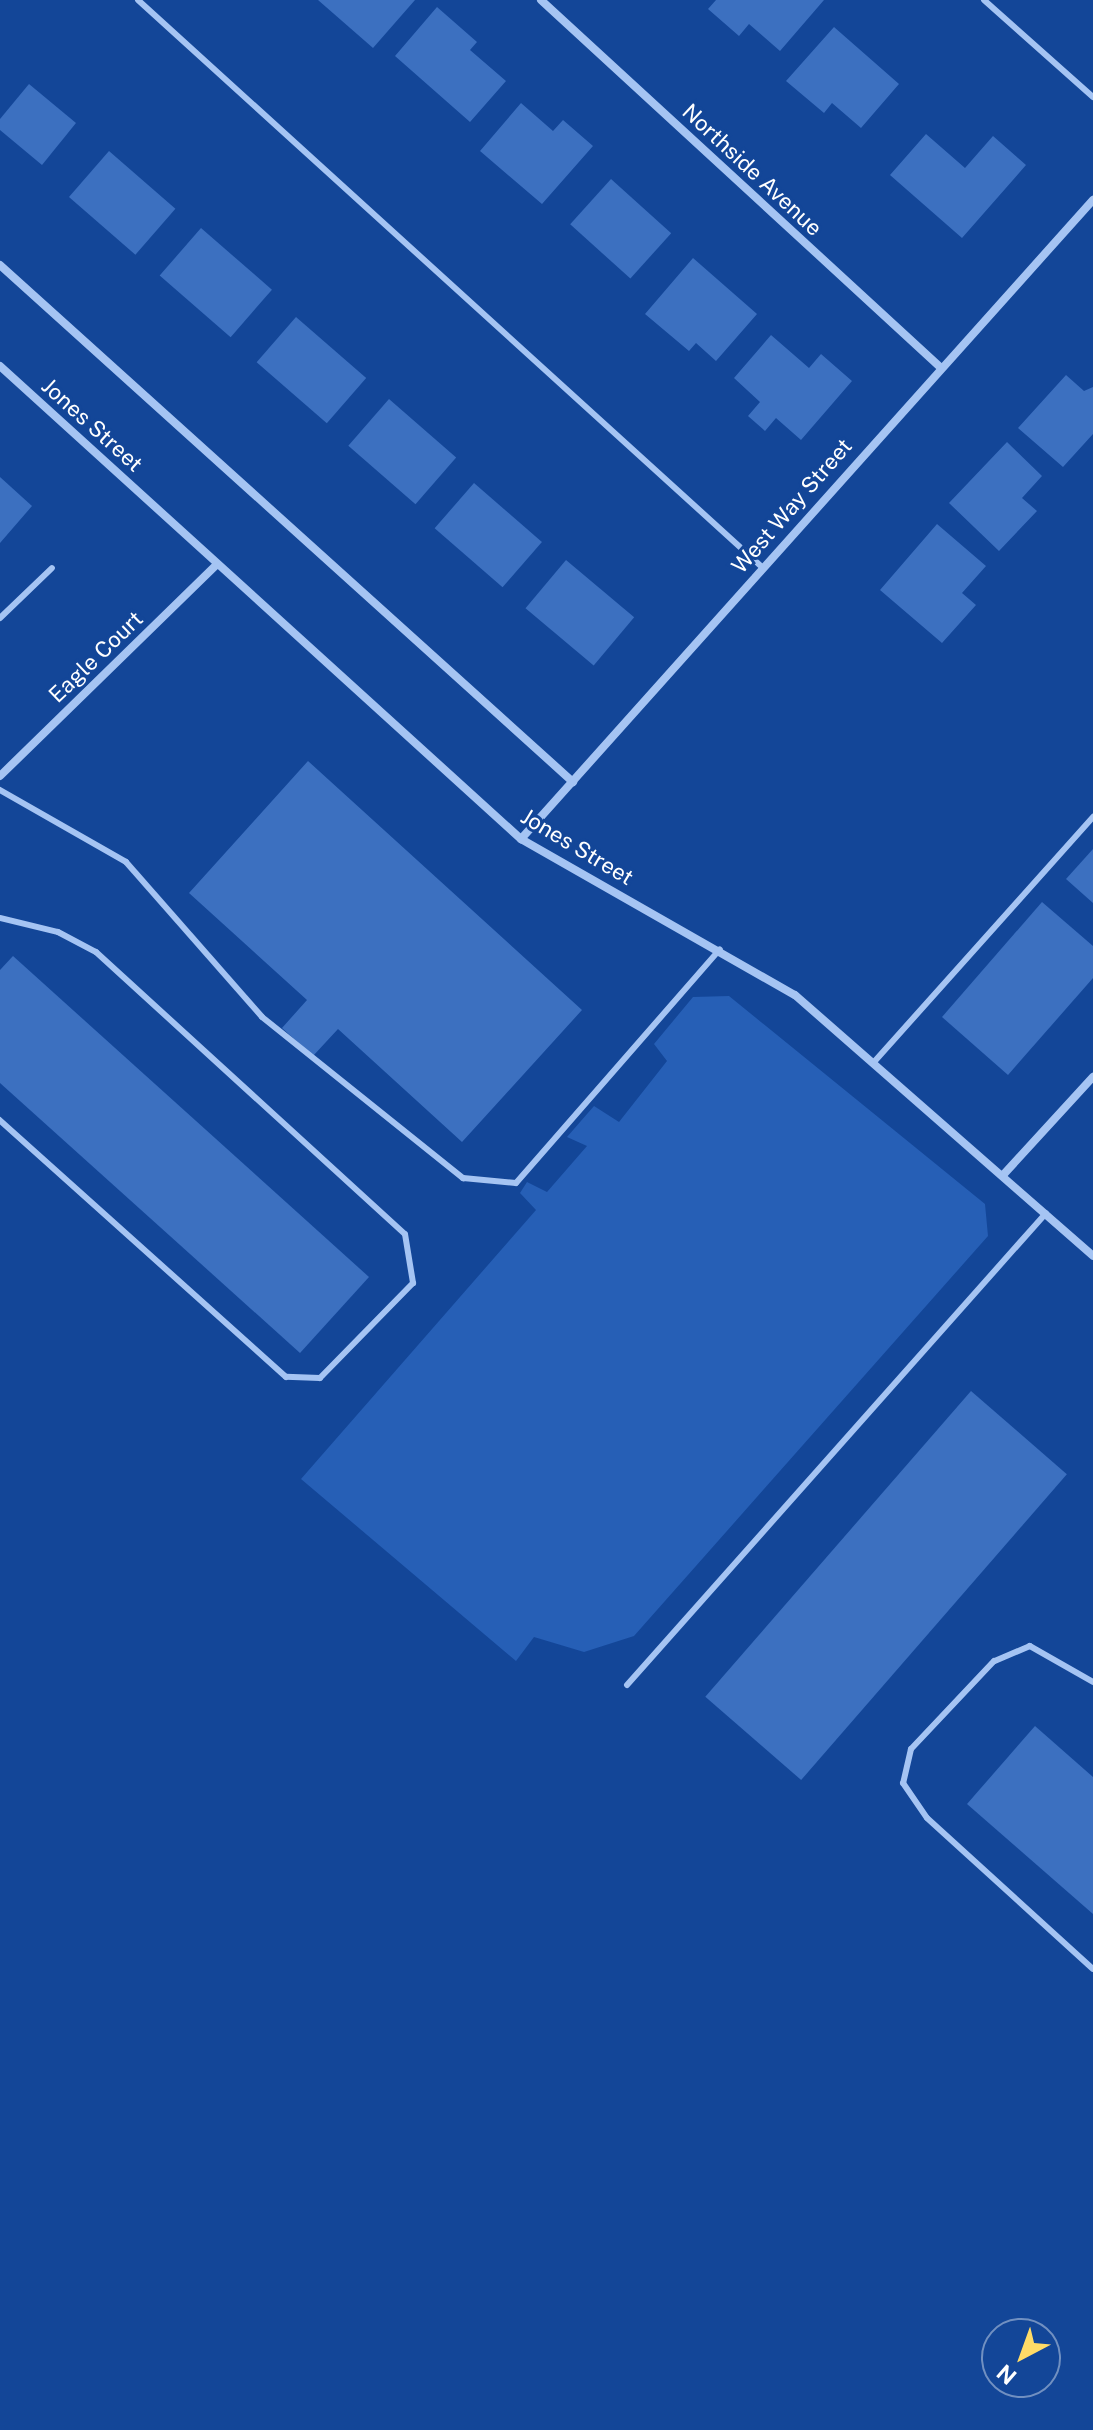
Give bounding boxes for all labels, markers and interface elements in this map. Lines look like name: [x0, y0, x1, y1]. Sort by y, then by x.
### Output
street label: Northside Avenue: [677, 99, 827, 241]
street label: Jones Street: [36, 373, 148, 477]
street label: West Way Street: [726, 433, 858, 579]
street label: Eagle Court: [43, 606, 149, 708]
street label: Jones Street: [516, 803, 638, 891]
north arrow: [981, 2318, 1061, 2398]
text: N: [992, 2359, 1022, 2390]

